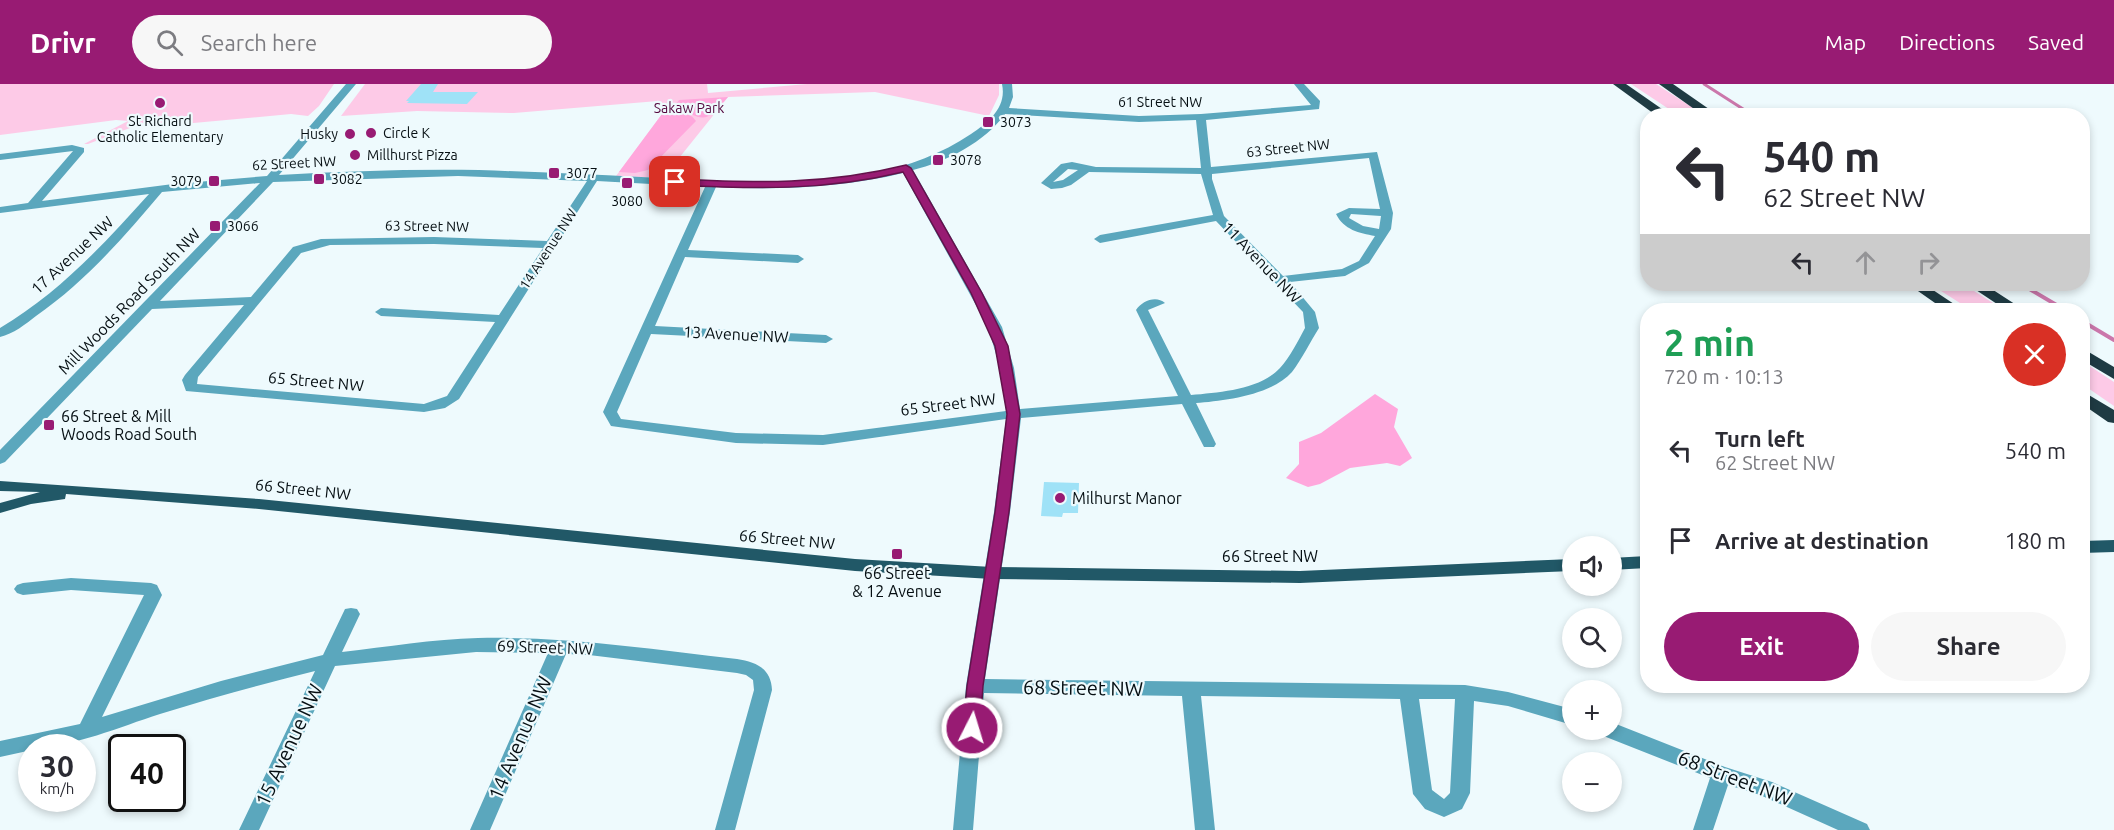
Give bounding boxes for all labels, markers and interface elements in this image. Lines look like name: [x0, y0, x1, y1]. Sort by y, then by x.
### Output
search box: [132, 15, 552, 69]
icon: search: [153, 26, 186, 59]
text: Drivr: [30, 27, 96, 58]
text: Search here: [201, 30, 317, 55]
text: Map: [1825, 30, 1866, 54]
text: Directions: [1899, 30, 1995, 54]
text: Saved: [2028, 30, 2084, 54]
street label: 61 Street NW: [1118, 94, 1202, 110]
marker: St Richard Catholic Elementary: [153, 96, 167, 110]
park label: Sakaw Park: [654, 100, 724, 116]
place label: St Richard Catholic Elementary: [97, 113, 223, 145]
place label: 3073: [1000, 114, 1032, 130]
marker: 3073: [981, 115, 995, 129]
place label: Circle K: [383, 125, 430, 141]
place label: Husky: [300, 126, 338, 142]
marker: Circle K: [364, 126, 378, 140]
marker: Husky: [343, 127, 357, 141]
icon: left: [1664, 132, 1742, 210]
text: 540 m: [1763, 133, 1880, 180]
street label: 63 Street NW: [1245, 136, 1331, 160]
place label: Millhurst Pizza: [367, 147, 458, 163]
marker: Millhurst Pizza: [348, 148, 362, 162]
place label: 3078: [950, 152, 982, 168]
street label: 62 Street NW: [252, 153, 337, 173]
marker: 3078: [931, 153, 945, 167]
pin: [649, 156, 700, 207]
place label: 3077: [566, 165, 598, 181]
icon: arrive: [658, 165, 691, 198]
marker: 3077: [547, 166, 561, 180]
place label: 3082: [331, 171, 363, 187]
marker: 3082: [312, 172, 326, 186]
place label: 3079: [170, 173, 202, 189]
marker: 3079: [207, 174, 221, 188]
marker: 3080: [620, 176, 634, 190]
text: 62 Street NW: [1763, 182, 1925, 212]
place label: 3080: [611, 193, 643, 209]
street label: 14 Avenue NW: [516, 206, 580, 292]
street label: 17 Avenue NW: [27, 212, 117, 298]
street label: 63 Street NW: [385, 217, 469, 235]
place label: 3066: [227, 218, 259, 234]
street label: 11 Avenue NW: [1219, 218, 1305, 306]
marker: 3066: [208, 219, 222, 233]
street label: Mill Woods Road South NW: [55, 224, 204, 378]
icon: left: [1786, 246, 1819, 279]
icon: ahead: [1849, 246, 1882, 279]
icon: right: [1912, 246, 1945, 279]
street label: 13 Avenue NW: [683, 322, 789, 346]
text: 2 min: [1664, 322, 1755, 363]
button: close: [2003, 323, 2066, 386]
text: 720 m · 10:13: [1664, 365, 1784, 388]
street label: 65 Street NW: [267, 368, 365, 394]
street label: 65 Street NW: [899, 389, 997, 419]
place label: 66 Street & Mill Woods Road South: [61, 407, 197, 443]
marker: 66 Street & Mill Woods Road South: [42, 418, 56, 432]
text: Turn left: [1715, 426, 1805, 451]
icon: left: [1664, 434, 1697, 467]
text: 540 m: [2005, 438, 2066, 463]
text: 62 Street NW: [1715, 451, 1835, 474]
street label: 66 Street NW: [254, 475, 352, 503]
place label: Milhurst Manor: [1072, 489, 1182, 507]
marker: Milhurst Manor: [1053, 491, 1067, 505]
icon: arrive: [1664, 524, 1697, 557]
street label: 66 Street NW: [738, 526, 836, 552]
text: Arrive at destination: [1715, 528, 1929, 553]
text: 180 m: [2005, 528, 2066, 553]
map controls: [1562, 536, 1622, 812]
button: sound: [1562, 536, 1622, 596]
marker: 66 Street & 12 Avenue: [890, 547, 904, 561]
street label: 66 Street NW: [1222, 547, 1318, 565]
place label: 66 Street & 12 Avenue: [852, 564, 942, 600]
button: search: [1562, 608, 1622, 668]
button: Exit: [1664, 612, 1859, 681]
button: Share: [1871, 612, 2066, 681]
street label: 69 Street NW: [497, 636, 594, 658]
street label: 14 Avenue NW: [483, 673, 556, 803]
street label: 68 Street NW: [1023, 675, 1143, 700]
street label: 15 Avenue NW: [250, 680, 327, 809]
button: +: [1562, 680, 1622, 740]
position arrow: [940, 696, 1004, 760]
speed limit sign: 40: [108, 734, 186, 812]
street label: 68 Street NW: [1675, 745, 1795, 810]
text: 30: [40, 749, 74, 783]
button: −: [1562, 752, 1622, 812]
text: km/h: [40, 780, 74, 797]

